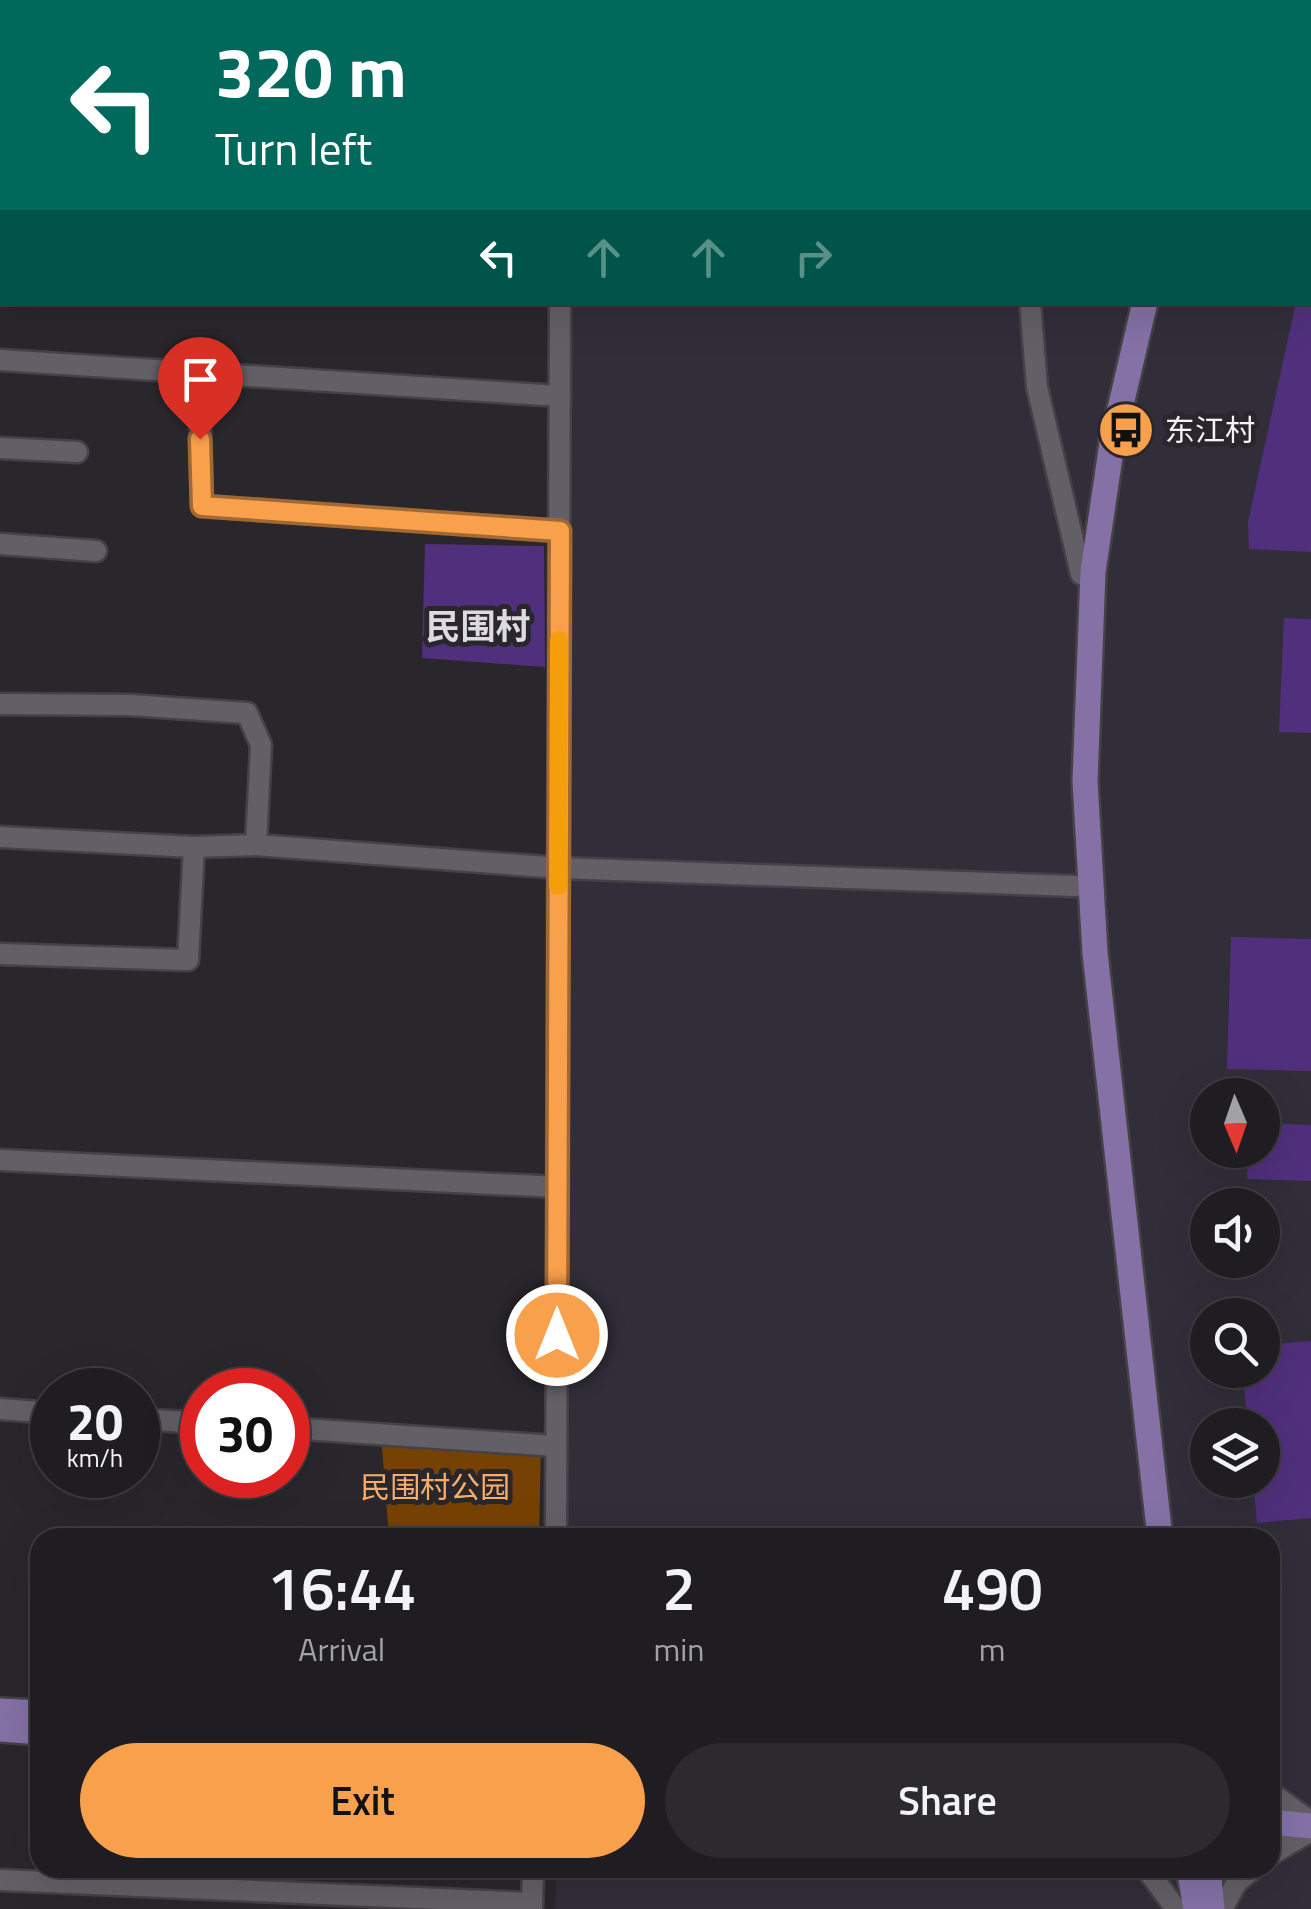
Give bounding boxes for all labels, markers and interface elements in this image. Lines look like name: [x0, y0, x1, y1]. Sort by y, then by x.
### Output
text: 320 m: [215, 18, 407, 124]
icon: left: [50, 40, 180, 170]
text: Turn left: [215, 114, 372, 182]
icon: left: [471, 230, 526, 285]
icon: ahead: [576, 230, 631, 285]
icon: ahead: [681, 230, 736, 285]
icon: right: [786, 230, 841, 285]
pin: [158, 337, 243, 440]
icon: arrive: [173, 352, 228, 407]
bus stop icon: 东江村: [1096, 400, 1156, 460]
place label: 东江村: [1165, 407, 1255, 453]
district label: 民围村: [425, 599, 531, 653]
north arrow: [1190, 1078, 1280, 1168]
map controls: [1190, 1078, 1280, 1498]
button: sound: [1190, 1188, 1280, 1278]
position arrow: [505, 1283, 609, 1387]
button: search: [1190, 1298, 1280, 1388]
speed limit sign: 30: [180, 1368, 310, 1498]
text: 20: [67, 1383, 123, 1459]
button: layers: [1190, 1408, 1280, 1498]
text: km/h: [67, 1439, 123, 1477]
park label: 民围村公园: [360, 1464, 510, 1510]
text: 16:44: [267, 1542, 416, 1633]
text: 2: [662, 1542, 696, 1633]
text: 490: [942, 1542, 1043, 1633]
text: Arrival: [298, 1625, 385, 1673]
text: min: [653, 1625, 704, 1673]
text: m: [979, 1625, 1006, 1673]
button: Exit: [80, 1743, 645, 1858]
button: Share: [665, 1743, 1230, 1858]

